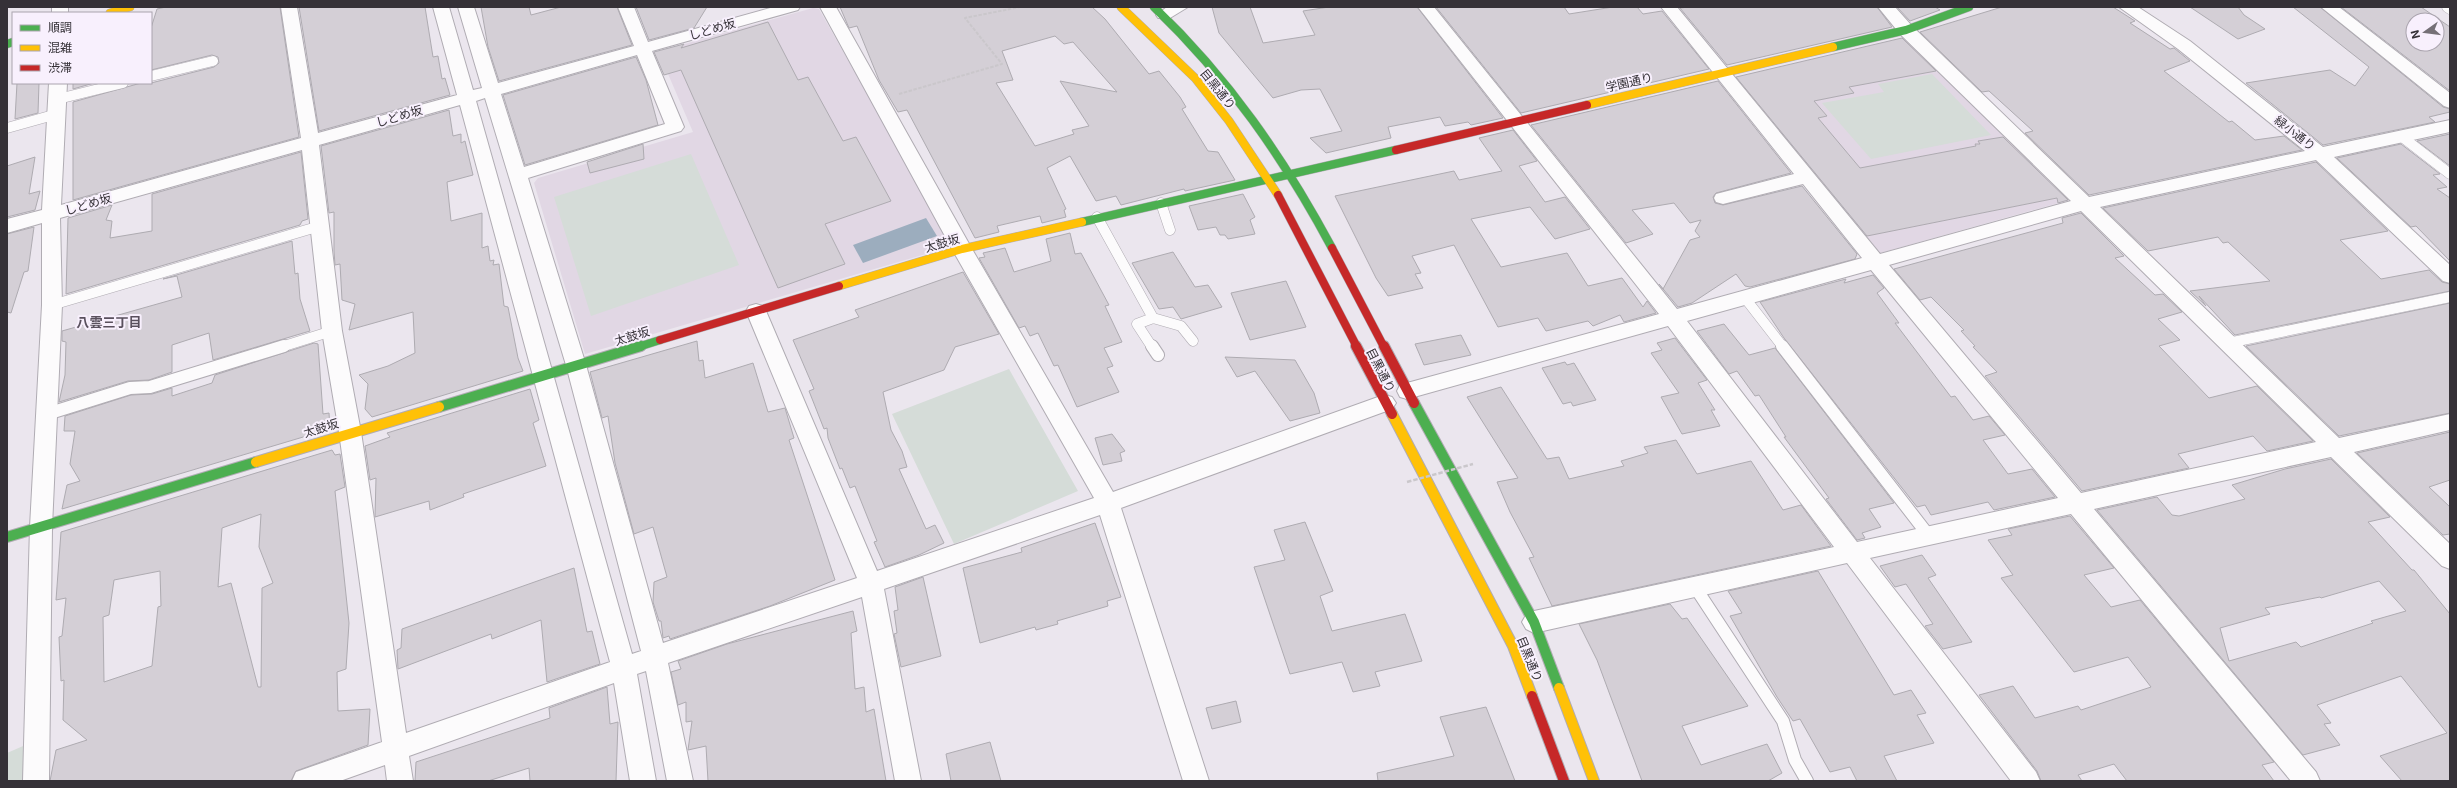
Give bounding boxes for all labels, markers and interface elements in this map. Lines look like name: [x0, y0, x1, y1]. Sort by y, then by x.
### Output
legend: [12, 12, 152, 84]
north arrow: [2405, 12, 2445, 52]
street label: しどめ坂: [687, 15, 737, 43]
text: 順調: [48, 20, 72, 35]
text: N: [2407, 29, 2423, 40]
text: 混雑: [48, 40, 72, 55]
text: 渋滞: [48, 60, 72, 75]
street label: 目黒通り: [1197, 66, 1239, 112]
street label: 学園通り: [1604, 69, 1654, 95]
street label: しどめ坂: [374, 102, 424, 130]
street label: 緑小通り: [2271, 112, 2319, 154]
street label: しどめ坂: [63, 190, 113, 218]
street label: 太鼓坂: [923, 231, 961, 255]
district label: 八雲三丁目: [76, 314, 142, 330]
street label: 太鼓坂: [613, 324, 651, 348]
street label: 目黒通り: [1363, 345, 1399, 395]
street label: 太鼓坂: [302, 416, 340, 440]
street label: 目黒通り: [1514, 634, 1546, 684]

